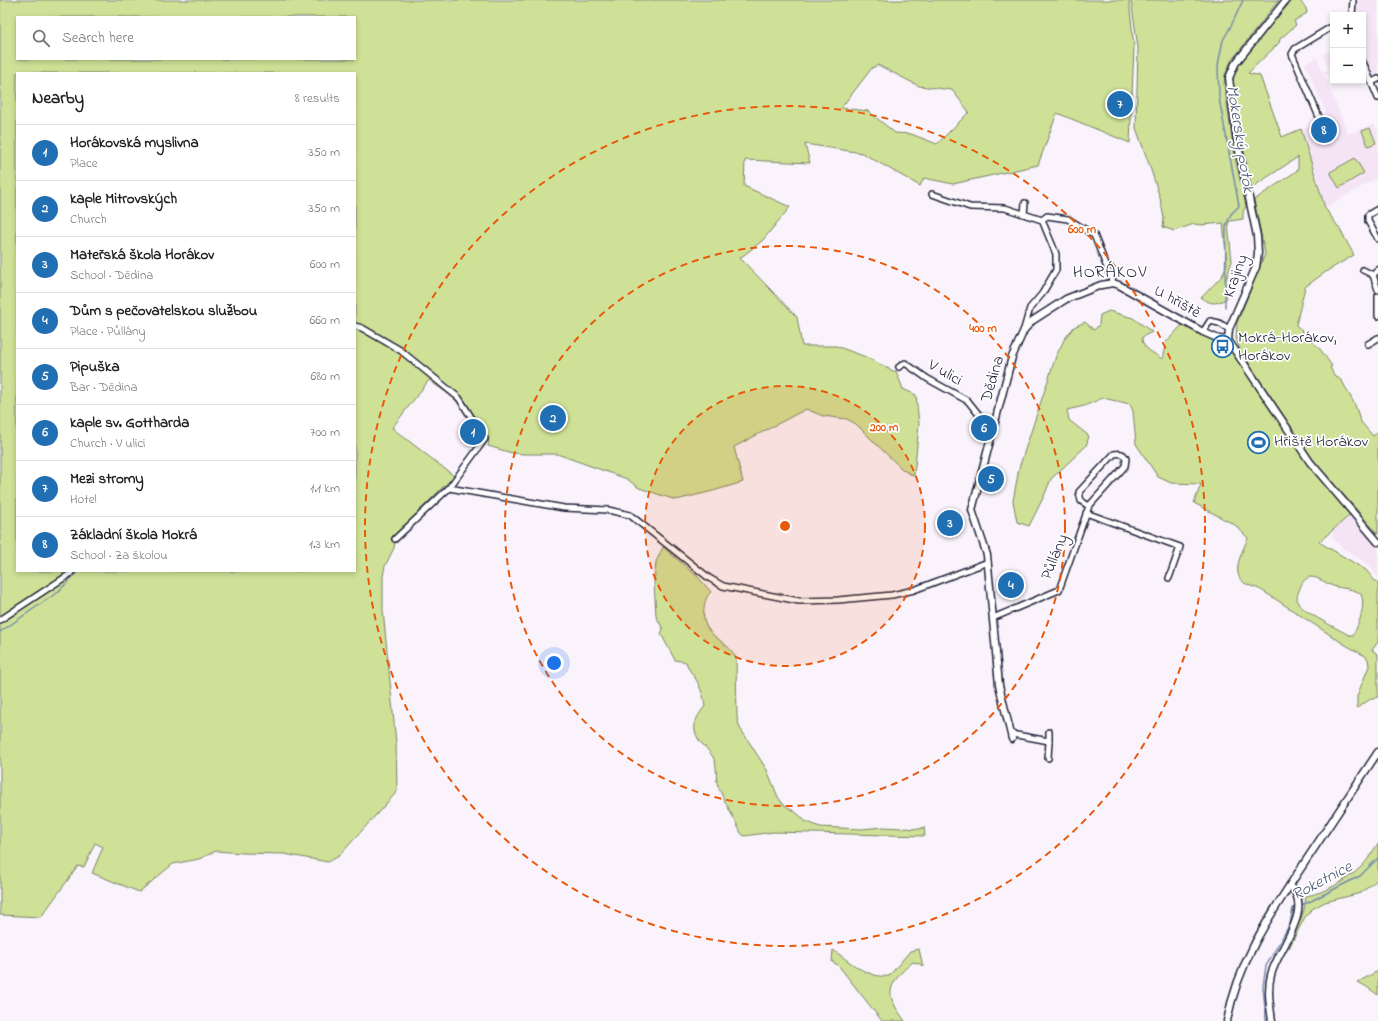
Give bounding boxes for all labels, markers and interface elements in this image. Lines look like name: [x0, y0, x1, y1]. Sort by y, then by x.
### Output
map controls: [1330, 12, 1366, 84]
button: +: [1330, 12, 1366, 48]
search box: [16, 16, 356, 60]
icon: search: [30, 27, 52, 49]
text: Search here: [62, 27, 134, 49]
button: −: [1330, 48, 1366, 84]
water label: Mokerský potok: [1218, 84, 1261, 196]
text: Nearby: [32, 86, 84, 111]
text: 8 results: [295, 89, 340, 108]
pin: 7: [1107, 89, 1133, 119]
pin: 8: [1311, 115, 1337, 145]
text: Horákovská myslivna: [70, 132, 199, 154]
text: 1: [43, 143, 47, 162]
text: 350 m: [308, 143, 340, 162]
text: Place: [70, 154, 98, 173]
text: kaple Mitrovských: [70, 188, 177, 210]
text: 2: [42, 199, 48, 218]
text: 350 m: [308, 199, 340, 218]
text: Church: [70, 210, 107, 229]
text: 600 m: [1067, 221, 1097, 239]
text: Mateřská škola Horákov: [70, 244, 214, 266]
street label: Krajiny: [1217, 251, 1255, 301]
text: 3: [42, 255, 48, 274]
text: 600 m: [310, 255, 340, 274]
district label: HORÁKOV: [1073, 260, 1147, 285]
text: School · Dědina: [70, 266, 153, 285]
street label: U hřiště: [1149, 279, 1206, 325]
text: Dům s pečovatelskou službou: [70, 300, 257, 322]
text: 4: [42, 311, 48, 330]
text: 660 m: [310, 311, 340, 330]
text: 400 m: [968, 320, 997, 338]
text: Place · Půllány: [70, 322, 146, 341]
place label: Mokrá-Horákov, Horákov: [1238, 326, 1337, 368]
bus stop icon: Mokrá-Horákov, Horákov: [1210, 334, 1236, 360]
street label: V ulici: [922, 353, 967, 392]
street label: Dědina: [975, 353, 1011, 406]
text: Pipuška: [70, 356, 120, 378]
text: 5: [41, 367, 49, 386]
text: 680 m: [310, 367, 340, 386]
text: Bar · Dědina: [70, 378, 138, 397]
pin: 2: [540, 403, 566, 433]
text: kaple sv. Gottharda: [70, 412, 189, 434]
pin: 6: [971, 413, 997, 443]
pin: 1: [460, 417, 486, 447]
text: 200 m: [869, 419, 899, 437]
text: 6: [42, 423, 48, 442]
text: 700 m: [310, 423, 340, 442]
sports icon: Hřiště Horákov: [1245, 429, 1271, 455]
place label: Hřiště Horákov: [1274, 430, 1369, 454]
text: Church · V ulici: [70, 434, 145, 453]
pin: 5: [978, 464, 1004, 494]
text: Mezi stromy: [70, 468, 144, 490]
text: 7: [42, 479, 48, 498]
text: 1.1 km: [310, 479, 340, 498]
text: Hotel: [70, 490, 97, 509]
pin: 3: [937, 508, 963, 538]
centre of rings: [778, 519, 792, 533]
text: Základní škola Mokrá: [70, 524, 197, 546]
street label: Půllány: [1035, 530, 1075, 584]
text: 8: [43, 535, 47, 554]
text: 1.3 km: [309, 535, 340, 554]
text: School · Za školou: [70, 546, 168, 565]
pin: 4: [998, 570, 1024, 600]
your location: [544, 653, 564, 673]
water label: Roketnice: [1287, 854, 1358, 907]

